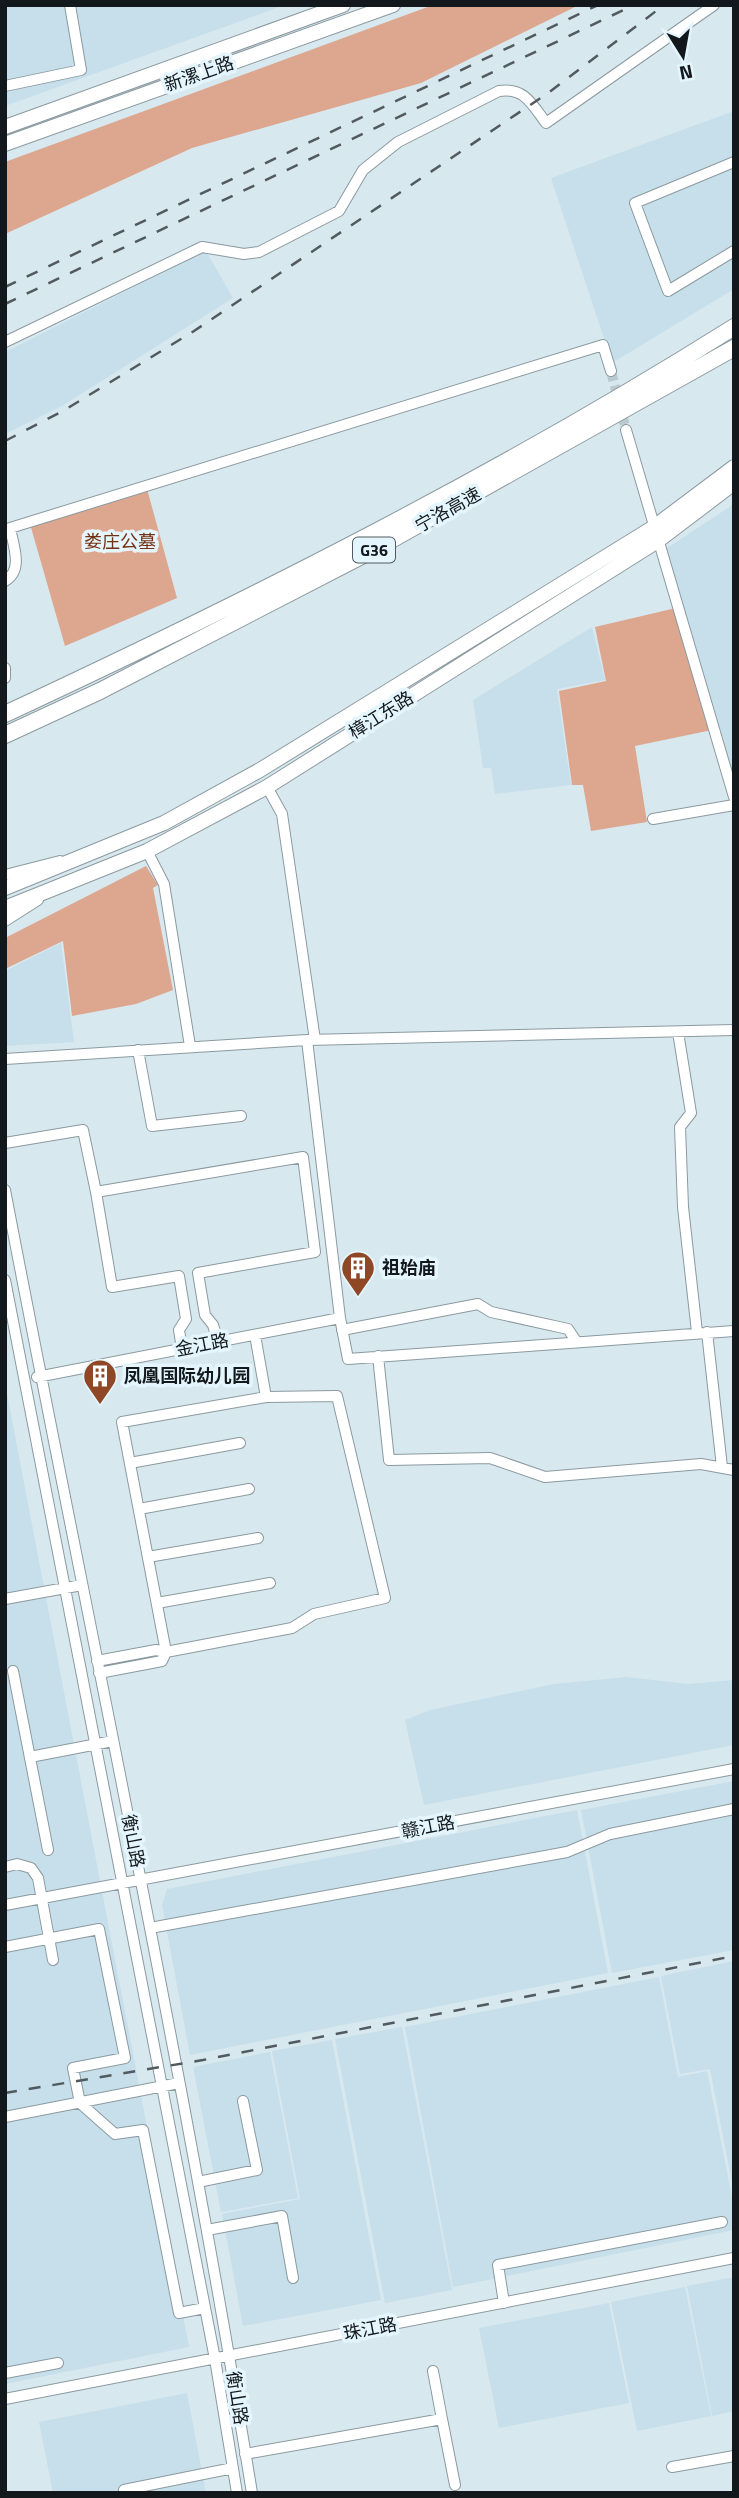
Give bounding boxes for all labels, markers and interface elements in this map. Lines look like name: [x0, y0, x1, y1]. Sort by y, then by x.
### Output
north arrow: [648, 21, 718, 91]
street label: 新漯上路: [160, 49, 237, 98]
text: N: [677, 58, 696, 89]
street label: 宁洛高速: [410, 480, 486, 539]
park label: 娄庄公墓: [84, 528, 156, 555]
road number: G36: [353, 538, 395, 562]
street label: 樟江东路: [343, 684, 418, 745]
building icon: 祖始庙: [339, 1249, 377, 1298]
place label: 祖始庙: [382, 1254, 436, 1281]
street label: 金江路: [173, 1326, 231, 1363]
building icon: 凤凰国际幼儿园: [81, 1357, 119, 1406]
place label: 凤凰国际幼儿园: [124, 1362, 250, 1389]
street label: 赣江路: [399, 1808, 457, 1845]
street label: 衡山路: [115, 1812, 152, 1870]
street label: 珠江路: [341, 2310, 399, 2347]
street label: 衡山路: [220, 2369, 255, 2427]

